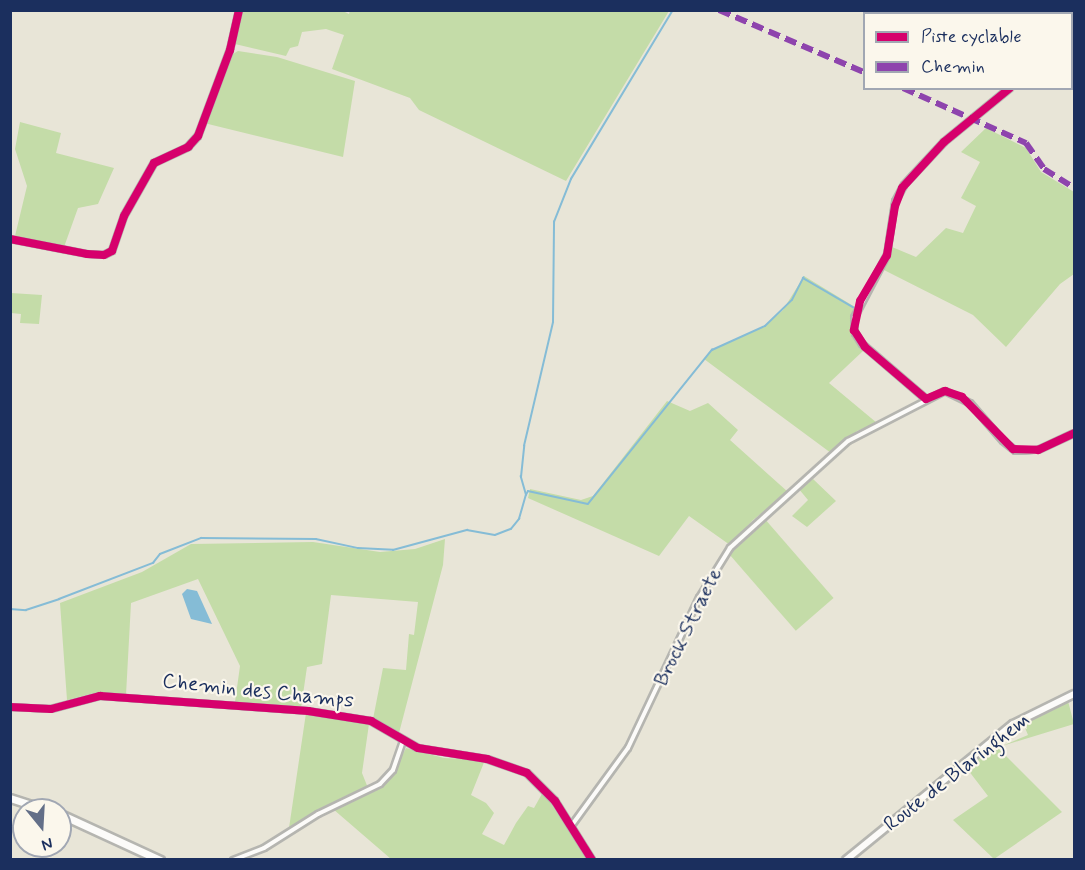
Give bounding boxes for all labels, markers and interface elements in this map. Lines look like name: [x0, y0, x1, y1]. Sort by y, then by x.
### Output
legend: [863, 12, 1073, 90]
text: Piste cyclable: [921, 25, 1022, 49]
text: Chemin: [921, 55, 985, 79]
street label: Brock Straete: [649, 564, 727, 690]
street label: Chemin des Champs: [161, 668, 355, 714]
street label: Route de Blaringhem: [879, 707, 1035, 837]
north arrow: [12, 798, 72, 858]
text: N: [39, 832, 55, 855]

